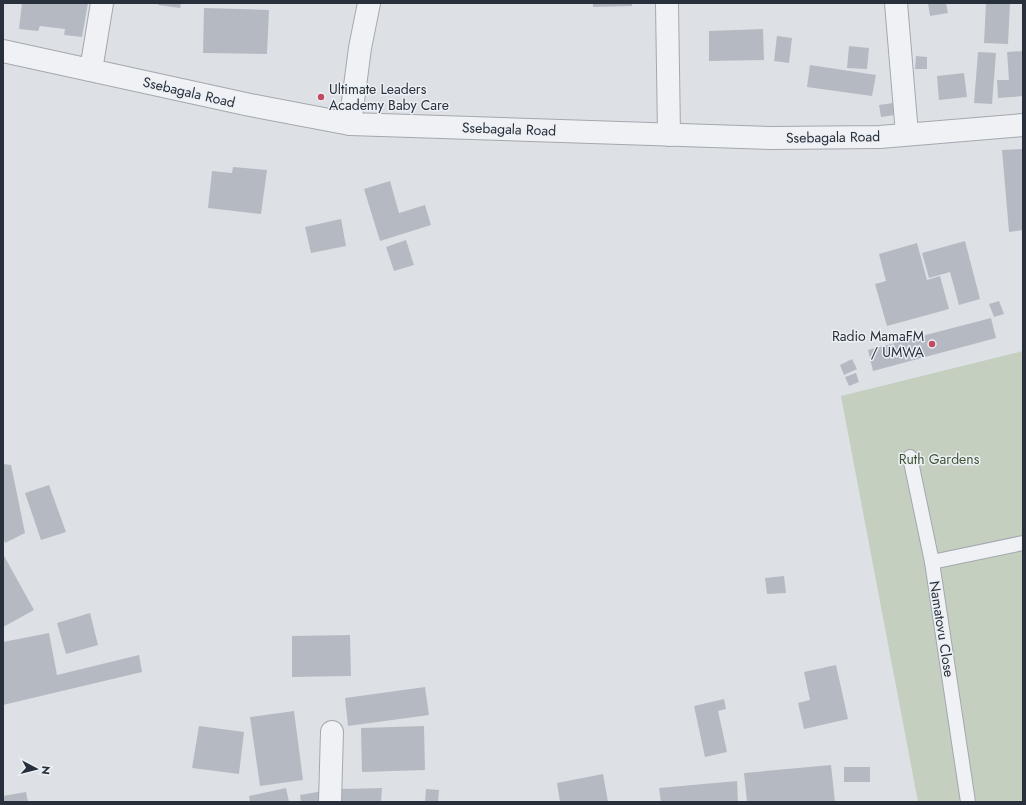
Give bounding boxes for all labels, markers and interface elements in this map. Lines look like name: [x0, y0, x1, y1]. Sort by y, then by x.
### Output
street label: Ssebagala Road: [141, 72, 237, 112]
place label: Ultimate Leaders Academy Baby Care: [329, 79, 449, 115]
marker: Ultimate Leaders Academy Baby Care: [316, 92, 326, 102]
street label: Ssebagala Road: [462, 117, 556, 141]
street label: Ssebagala Road: [786, 126, 880, 148]
place label: Radio MamaFM / UMWA: [832, 326, 925, 362]
marker: Radio MamaFM / UMWA: [927, 339, 937, 349]
park label: Ruth Gardens: [899, 449, 980, 469]
street label: Namatovu Close: [925, 580, 959, 678]
north arrow: [16, 749, 56, 789]
text: N: [37, 765, 54, 776]

